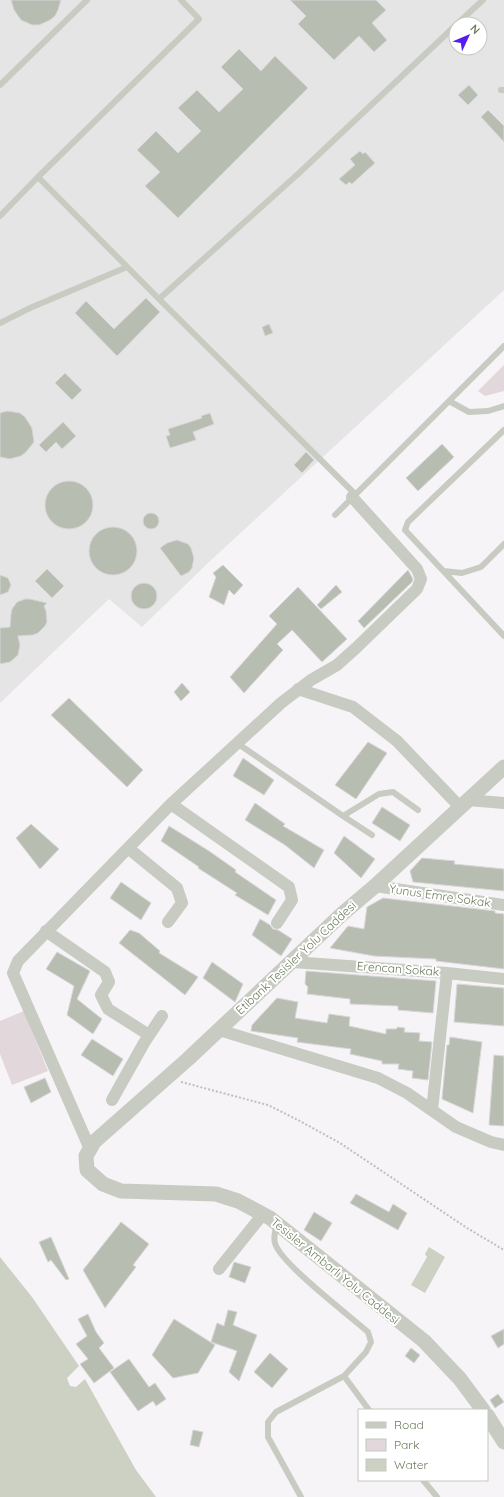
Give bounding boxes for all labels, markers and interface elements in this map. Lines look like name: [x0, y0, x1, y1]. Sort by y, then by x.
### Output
north arrow: [448, 16, 488, 56]
text: N: [467, 21, 483, 37]
street label: Yunus Emre Sokak: [388, 881, 492, 910]
street label: Etibank Tesisler Yolu Caddesi: [232, 898, 359, 1017]
street label: Erencan Sokak: [356, 958, 440, 979]
street label: Tesisler Ambarlı Yolu Caddesi: [268, 1214, 403, 1327]
legend: [358, 1409, 488, 1481]
text: Road: [394, 1417, 424, 1432]
text: Park: [394, 1437, 419, 1452]
text: Water: [394, 1457, 429, 1472]

